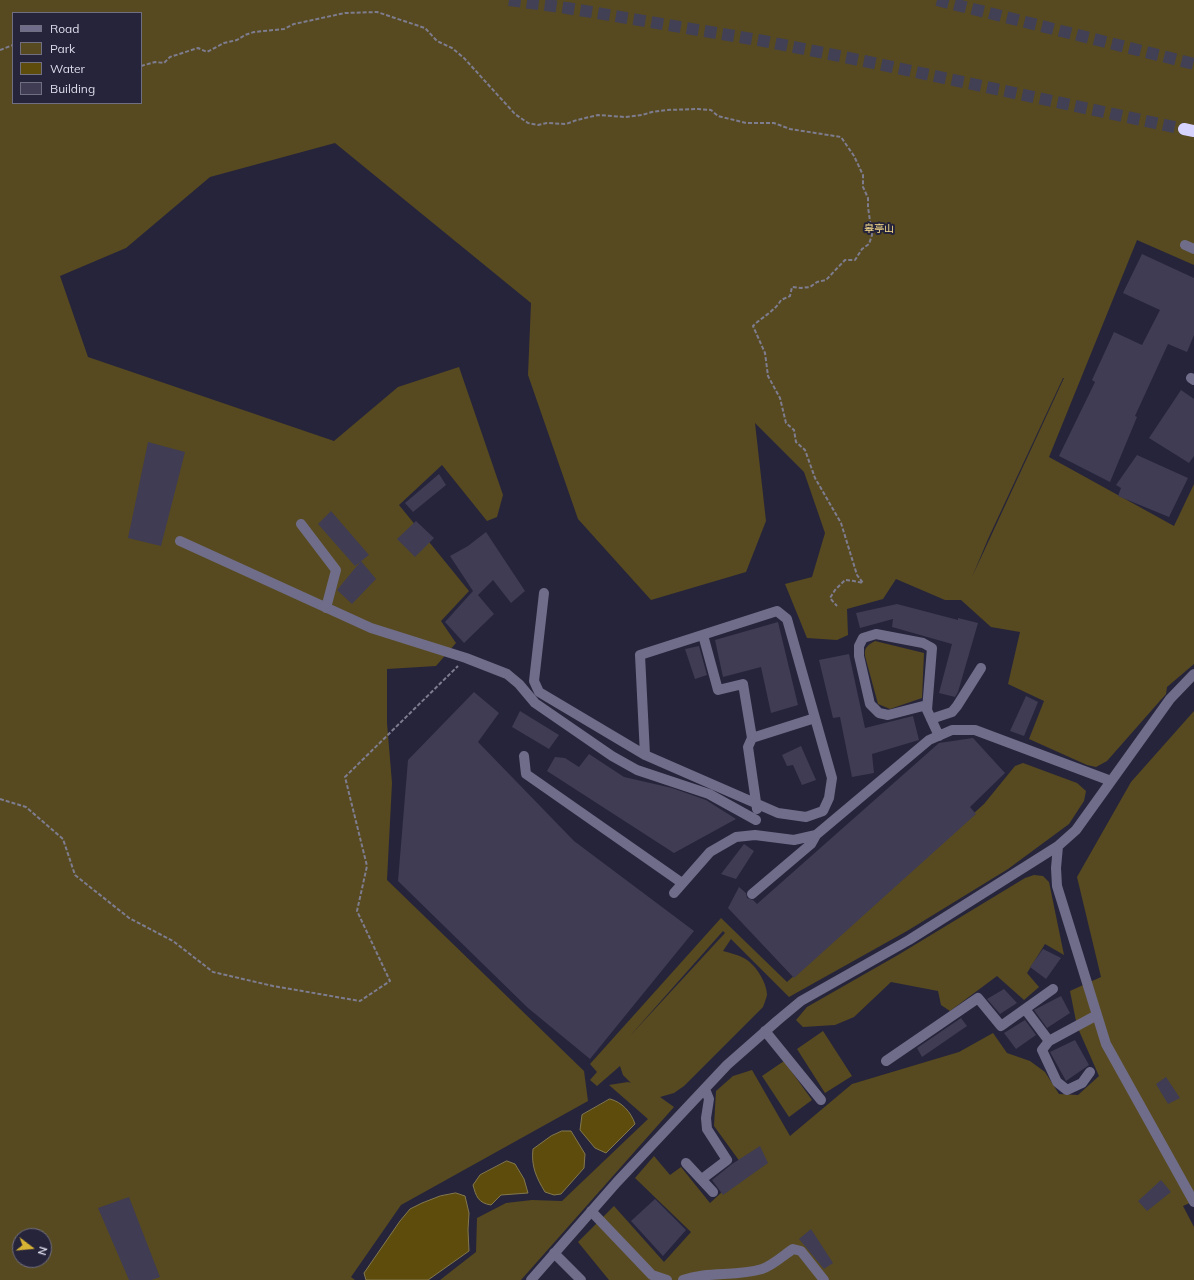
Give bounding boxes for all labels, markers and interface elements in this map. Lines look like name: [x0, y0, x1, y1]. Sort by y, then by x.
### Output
legend: [12, 12, 142, 104]
text: Road: [50, 21, 79, 36]
text: Park: [50, 41, 75, 56]
text: Water: [50, 61, 85, 76]
text: Building: [50, 81, 95, 96]
park label: 皋亭山: [864, 223, 894, 235]
north arrow: [12, 1228, 52, 1268]
text: N: [35, 1245, 50, 1257]

